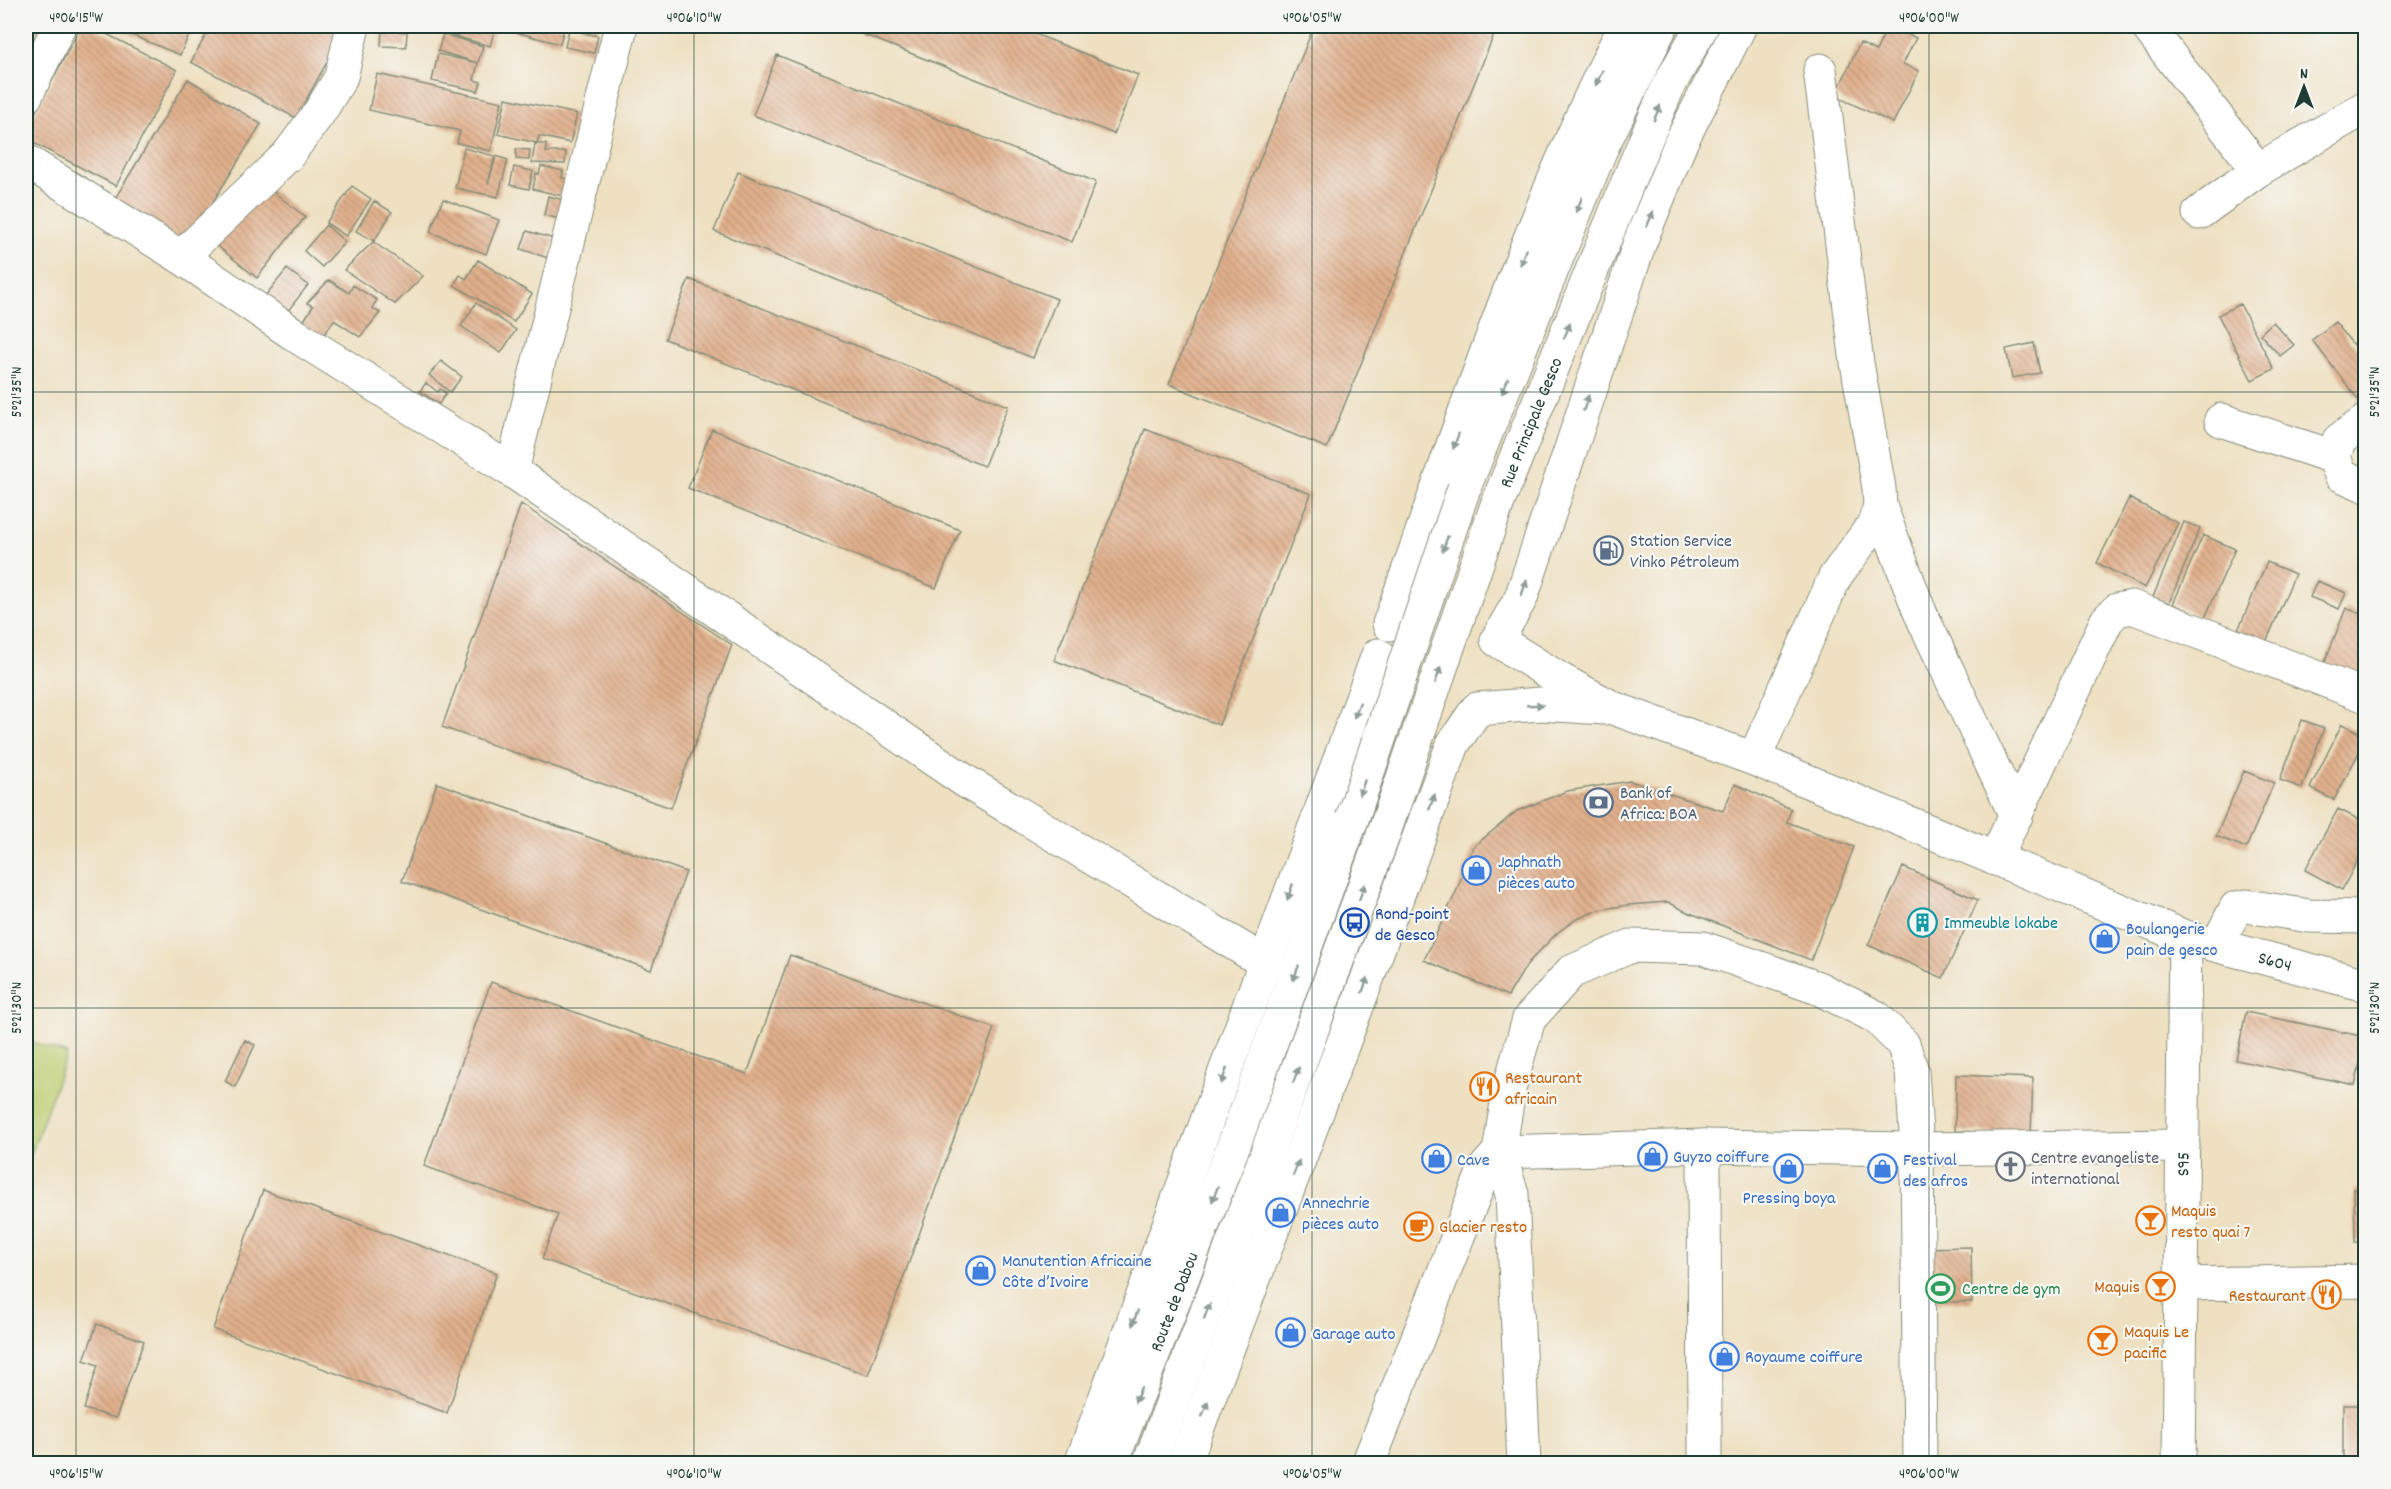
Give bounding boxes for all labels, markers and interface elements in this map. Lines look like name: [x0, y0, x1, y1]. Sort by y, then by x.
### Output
text: 4°06'15"W: [49, 8, 103, 30]
text: 4°06'10"W: [667, 8, 722, 30]
text: 4°06'05"W: [1283, 8, 1342, 30]
text: 4°06'00"W: [1899, 8, 1959, 30]
north arrow: [2274, 57, 2334, 117]
text: N: [2300, 63, 2308, 86]
one-way arrow: [1594, 69, 1603, 86]
one-way arrow: [1652, 104, 1662, 122]
one-way arrow: [1574, 196, 1583, 214]
one-way arrow: [1645, 210, 1655, 228]
one-way arrow: [1517, 249, 1527, 267]
one-way arrow: [1563, 322, 1572, 340]
street label: Rue Principale Gesco: [1495, 354, 1570, 492]
text: 5°21'35"N: [7, 367, 29, 417]
text: 5°21'35"N: [2365, 367, 2387, 417]
one-way arrow: [1500, 377, 1510, 395]
one-way arrow: [1582, 394, 1591, 412]
one-way arrow: [1451, 432, 1460, 450]
place label: Station Service Vinko Pétroleum: [1630, 530, 1739, 576]
fuel station icon: Station Service Vinko Pétroleum: [1593, 534, 1625, 566]
one-way arrow: [1440, 535, 1449, 553]
one-way arrow: [1519, 579, 1529, 597]
one-way arrow: [1434, 666, 1444, 684]
one-way arrow: [1352, 701, 1362, 719]
one-way arrow: [1525, 701, 1544, 710]
one-way arrow: [1357, 779, 1367, 797]
place label: Bank of Africa: BOA: [1620, 782, 1698, 828]
bank icon: Bank of Africa: BOA: [1583, 786, 1615, 818]
one-way arrow: [1427, 793, 1437, 811]
place label: Japhnath pièces auto: [1498, 851, 1575, 897]
shop icon: Japhnath pièces auto: [1461, 855, 1493, 887]
one-way arrow: [1358, 883, 1368, 901]
one-way arrow: [1284, 884, 1294, 902]
place label: Rond-point de Gesco: [1375, 903, 1450, 949]
building icon: Immeuble lokabe: [1907, 906, 1939, 938]
bus stop icon: Rond-point de Gesco: [1338, 907, 1370, 939]
place label: Immeuble lokabe: [1944, 912, 2058, 937]
place label: Boulangerie pain de gesco: [2126, 918, 2218, 964]
shop icon: Boulangerie pain de gesco: [2089, 922, 2121, 954]
street label: S604: [2255, 947, 2294, 980]
one-way arrow: [1291, 964, 1301, 982]
one-way arrow: [1361, 976, 1370, 994]
text: 5°21'30"N: [7, 982, 29, 1034]
text: 5°21'30"N: [2365, 982, 2387, 1034]
one-way arrow: [1291, 1066, 1301, 1084]
one-way arrow: [1219, 1067, 1229, 1085]
place label: Restaurant africain: [1505, 1067, 1583, 1113]
restaurant icon: Restaurant africain: [1468, 1071, 1500, 1103]
shop icon: Guyzo coiffure: [1636, 1140, 1668, 1172]
shop icon: Cave: [1420, 1143, 1452, 1175]
place label: Guyzo coiffure: [1673, 1146, 1769, 1171]
place label: Centre evangeliste international: [2031, 1147, 2159, 1193]
place label: Cave: [1457, 1149, 1490, 1174]
place label: Festival des afros: [1903, 1149, 1968, 1195]
church icon: Centre evangeliste international: [1994, 1151, 2026, 1183]
shop icon: Pressing boya: [1773, 1152, 1805, 1184]
street label: S95: [2172, 1152, 2198, 1176]
shop icon: Festival des afros: [1866, 1153, 1898, 1185]
one-way arrow: [1291, 1158, 1301, 1176]
one-way arrow: [1210, 1185, 1220, 1203]
place label: Pressing boya: [1742, 1187, 1836, 1212]
place label: Annechrie pièces auto: [1302, 1192, 1379, 1238]
shop icon: Annechrie pièces auto: [1265, 1196, 1297, 1228]
place label: Maquis resto quai 7: [2171, 1200, 2251, 1246]
bar icon: Maquis resto quai 7: [2134, 1204, 2166, 1236]
cafe icon: Glacier resto: [1402, 1210, 1434, 1242]
place label: Glacier resto: [1439, 1216, 1527, 1241]
street label: Route de Dabou: [1145, 1249, 1206, 1356]
place label: Manutention Africaine Côte d’Ivoire: [1002, 1250, 1152, 1296]
shop icon: Manutention Africaine Côte d’Ivoire: [965, 1254, 997, 1286]
bar icon: Maquis: [2145, 1270, 2177, 1302]
sports icon: Centre de gym: [1925, 1272, 1957, 1304]
place label: Maquis: [2094, 1276, 2140, 1301]
place label: Centre de gym: [1962, 1278, 2061, 1303]
restaurant icon: Restaurant: [2311, 1279, 2343, 1311]
place label: Restaurant: [2229, 1285, 2306, 1310]
one-way arrow: [1203, 1301, 1213, 1319]
one-way arrow: [1130, 1309, 1139, 1327]
shop icon: Garage auto: [1275, 1317, 1307, 1349]
place label: Maquis Le pacific: [2124, 1321, 2189, 1367]
place label: Garage auto: [1312, 1323, 1395, 1348]
bar icon: Maquis Le pacific: [2087, 1325, 2119, 1357]
shop icon: Royaume coiffure: [1708, 1340, 1740, 1372]
place label: Royaume coiffure: [1745, 1346, 1863, 1371]
one-way arrow: [1132, 1386, 1142, 1404]
one-way arrow: [1201, 1400, 1211, 1418]
text: 4°06'15"W: [49, 1464, 103, 1486]
text: 4°06'10"W: [667, 1464, 722, 1486]
text: 4°06'05"W: [1283, 1464, 1342, 1486]
text: 4°06'00"W: [1899, 1464, 1959, 1486]

